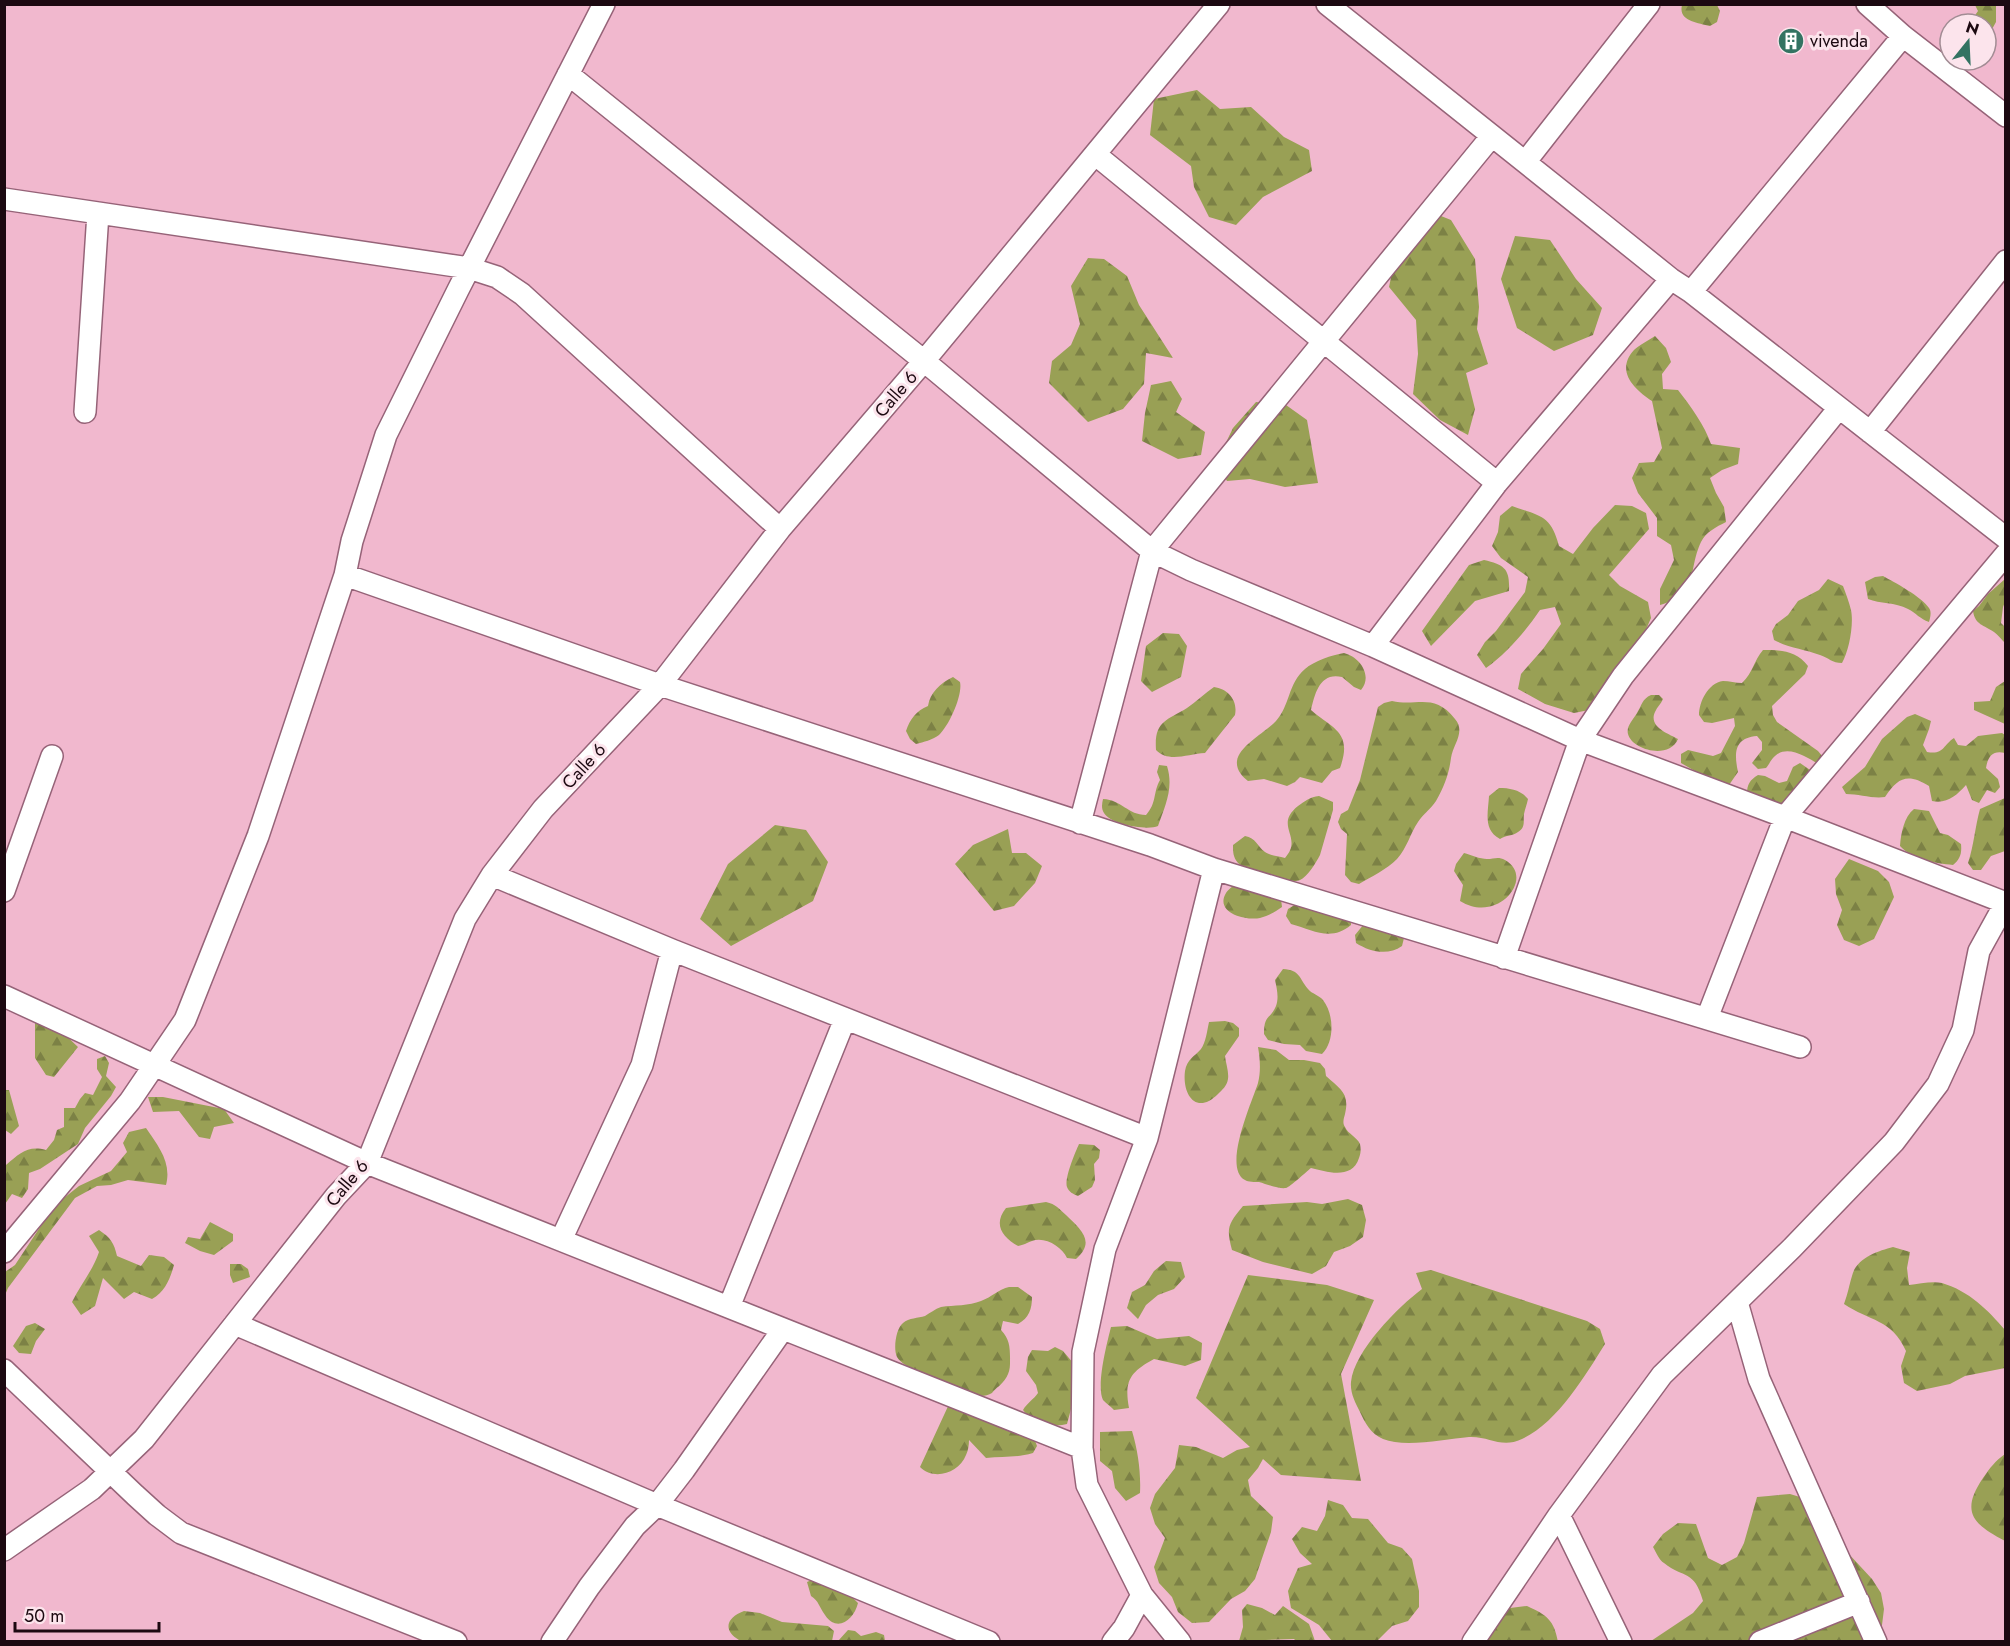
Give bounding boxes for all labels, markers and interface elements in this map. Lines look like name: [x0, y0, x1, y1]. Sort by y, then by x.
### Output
north arrow: [1938, 12, 1998, 72]
text: N: [1963, 15, 1982, 41]
building icon: vivenda: [1776, 26, 1806, 56]
place label: vivenda: [1810, 28, 1868, 54]
street label: Calle 6: [868, 365, 924, 423]
street label: Calle 6: [556, 737, 612, 795]
street label: Calle 6: [320, 1154, 374, 1212]
scale bar: [15, 1595, 159, 1633]
text: 50 m: [24, 1603, 64, 1629]

